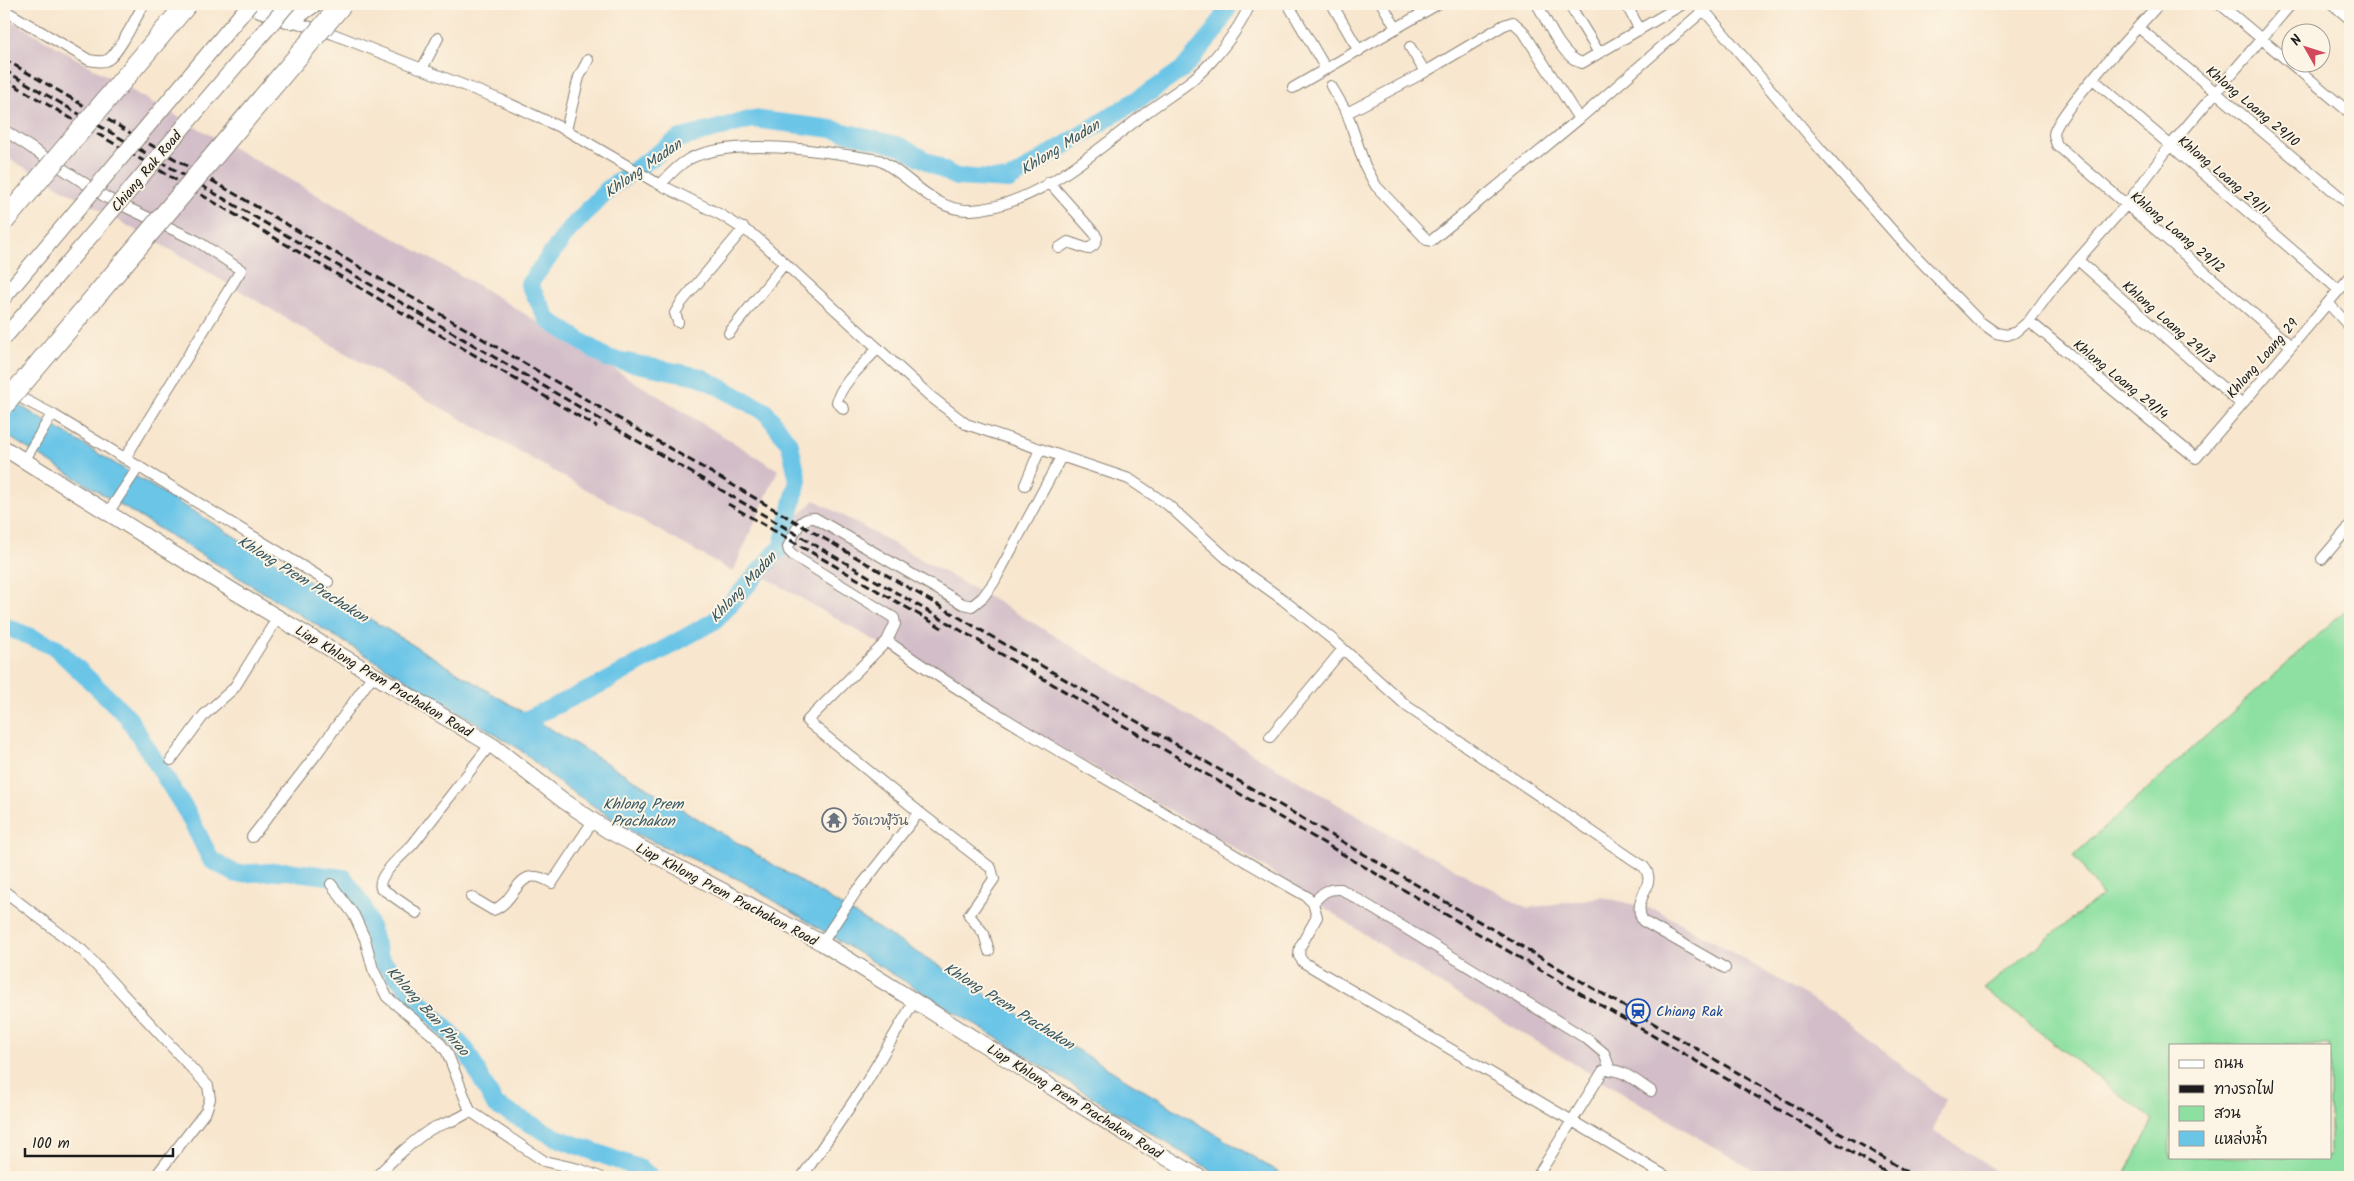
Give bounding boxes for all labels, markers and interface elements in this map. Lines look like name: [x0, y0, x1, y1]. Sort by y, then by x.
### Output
north arrow: [2282, 22, 2332, 72]
text: N: [2285, 30, 2308, 51]
street label: Khlong Loang 29/10: [2201, 61, 2304, 153]
water label: Khlong Madan: [1016, 113, 1106, 182]
street label: Chiang Rak Road: [106, 125, 188, 217]
street label: Khlong Loang 29/11: [2173, 131, 2274, 221]
water label: Khlong Madan: [600, 133, 688, 204]
street label: Khlong Loang 29/12: [2125, 186, 2230, 279]
street label: Khlong Loang 29/13: [2117, 276, 2220, 370]
street label: Khlong Loang 29: [2221, 313, 2304, 404]
street label: Khlong Loang 29/14: [2068, 334, 2173, 426]
water label: Khlong Prem Prachakon: [232, 530, 373, 630]
water label: Khlong Madan: [704, 546, 784, 629]
street label: Liap Khlong Prem Prachakon Road: [291, 620, 477, 744]
water label: Khlong Prem Prachakon: [603, 793, 684, 834]
temple icon: วัดเวฬุวัน: [821, 807, 847, 833]
place label: วัดเวฬุวัน: [852, 810, 909, 832]
street label: Liap Khlong Prem Prachakon Road: [631, 837, 822, 953]
water label: Khlong Prem Prachakon: [938, 957, 1079, 1057]
water label: Khlong Ban Phrao: [380, 961, 475, 1063]
station icon: Chiang Rak: [1625, 998, 1651, 1024]
place label: Chiang Rak: [1656, 1001, 1723, 1023]
street label: Liap Khlong Prem Prachakon Road: [982, 1039, 1167, 1166]
legend: [2169, 1044, 2332, 1158]
text: ถนน: [2214, 1052, 2243, 1076]
text: ทางรถไฟ: [2214, 1078, 2274, 1102]
text: สวน: [2214, 1102, 2241, 1126]
text: แหล่งน้ำ: [2214, 1125, 2268, 1152]
scale bar: [25, 1126, 172, 1158]
text: 100 m: [32, 1132, 70, 1156]

